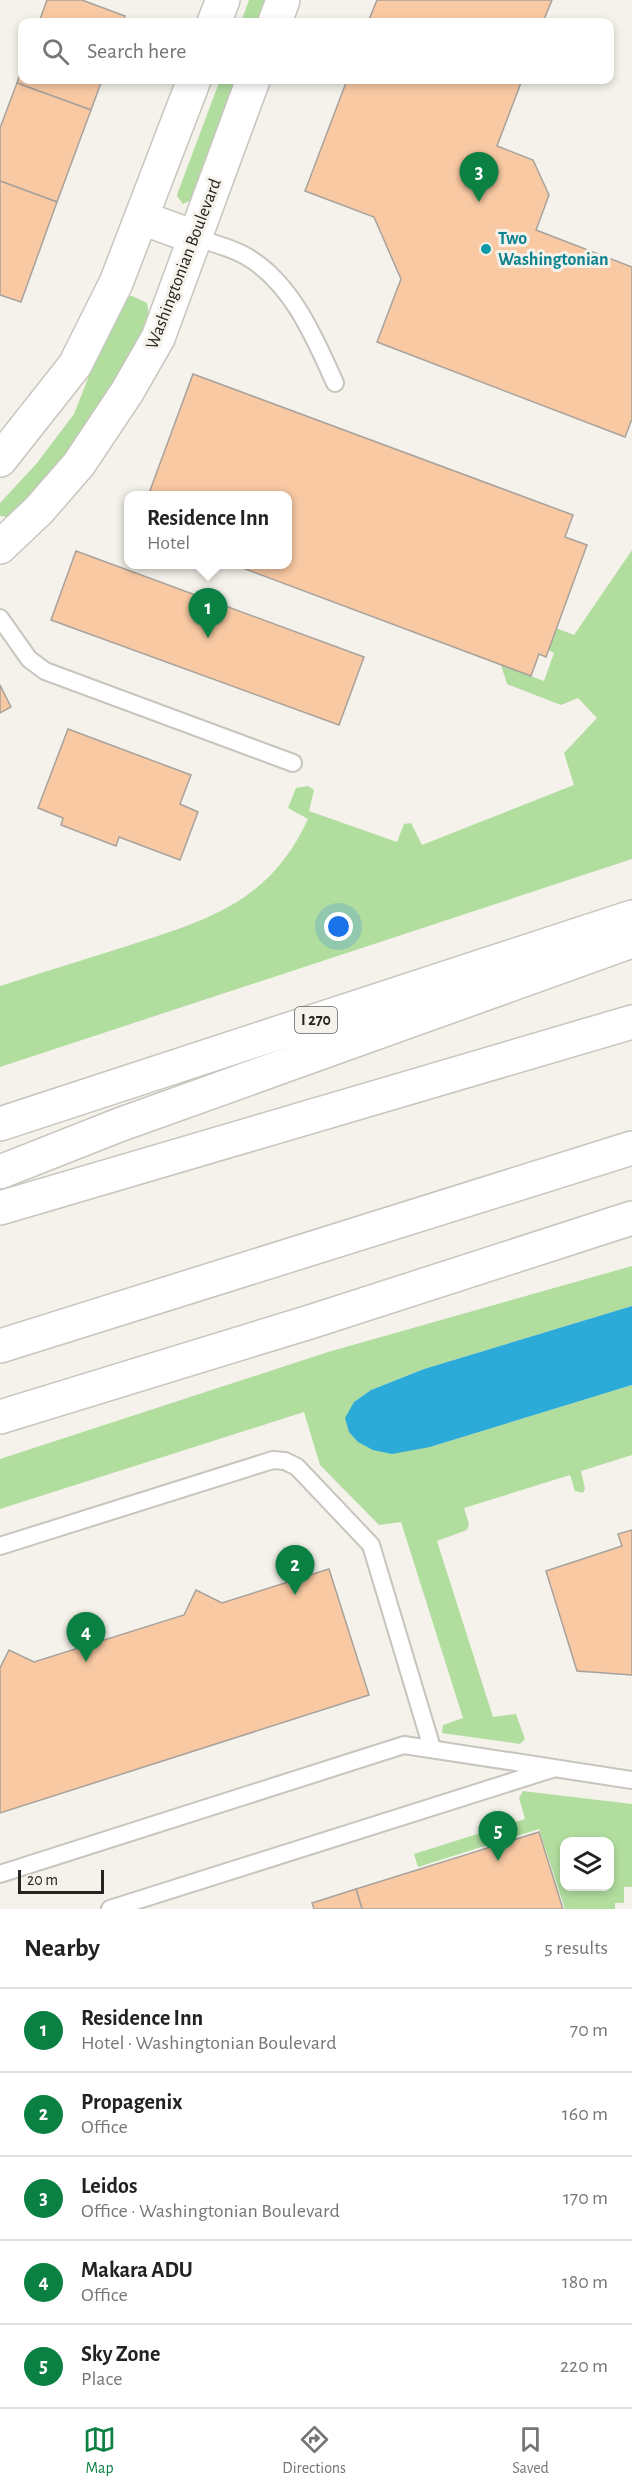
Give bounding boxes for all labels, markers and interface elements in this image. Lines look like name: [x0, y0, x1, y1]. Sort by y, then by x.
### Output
search box: [18, 18, 614, 84]
icon: search: [39, 35, 72, 68]
text: Search here: [87, 40, 186, 62]
pin: 3: [460, 152, 498, 202]
street label: Washingtonian Boulevard: [143, 176, 225, 352]
place label: Two Washingtonian: [498, 230, 609, 269]
marker: Two Washingtonian: [479, 242, 493, 256]
popup: [124, 491, 292, 569]
text: Residence Inn: [147, 507, 269, 529]
text: Hotel: [147, 533, 190, 553]
pin: 1: [188, 588, 228, 638]
your location: [324, 912, 353, 941]
road number: I 270: [295, 1007, 337, 1033]
pin: 2: [276, 1546, 314, 1595]
pin: 4: [66, 1612, 106, 1662]
pin: 5: [478, 1812, 518, 1861]
map controls: [560, 1837, 614, 1891]
button: layers: [560, 1837, 614, 1891]
scale bar: [18, 1867, 104, 1894]
text: 20 m: [27, 1872, 58, 1888]
text: Nearby: [24, 1935, 100, 1961]
text: 5 results: [544, 1938, 608, 1958]
text: Residence Inn: [81, 2007, 203, 2029]
text: 1: [40, 2020, 47, 2040]
text: 70 m: [570, 2020, 608, 2040]
text: Hotel · Washingtonian Boulevard: [81, 2033, 337, 2053]
text: Propagenix: [81, 2091, 182, 2113]
text: 2: [39, 2104, 48, 2124]
text: 160 m: [562, 2104, 608, 2124]
text: Office: [81, 2117, 128, 2137]
text: Leidos: [81, 2175, 137, 2197]
text: 3: [39, 2188, 48, 2208]
text: 170 m: [563, 2188, 608, 2208]
text: Office · Washingtonian Boulevard: [81, 2201, 340, 2221]
text: Makara ADU: [81, 2259, 193, 2281]
text: 4: [38, 2272, 49, 2292]
text: 180 m: [562, 2272, 608, 2292]
text: Office: [81, 2285, 128, 2305]
text: Sky Zone: [81, 2343, 160, 2365]
text: 5: [39, 2356, 48, 2376]
text: 220 m: [560, 2356, 608, 2376]
text: Place: [81, 2369, 122, 2389]
tab: Map: [83, 2423, 116, 2478]
tab: Directions: [282, 2423, 346, 2478]
tab: Saved: [512, 2423, 549, 2478]

